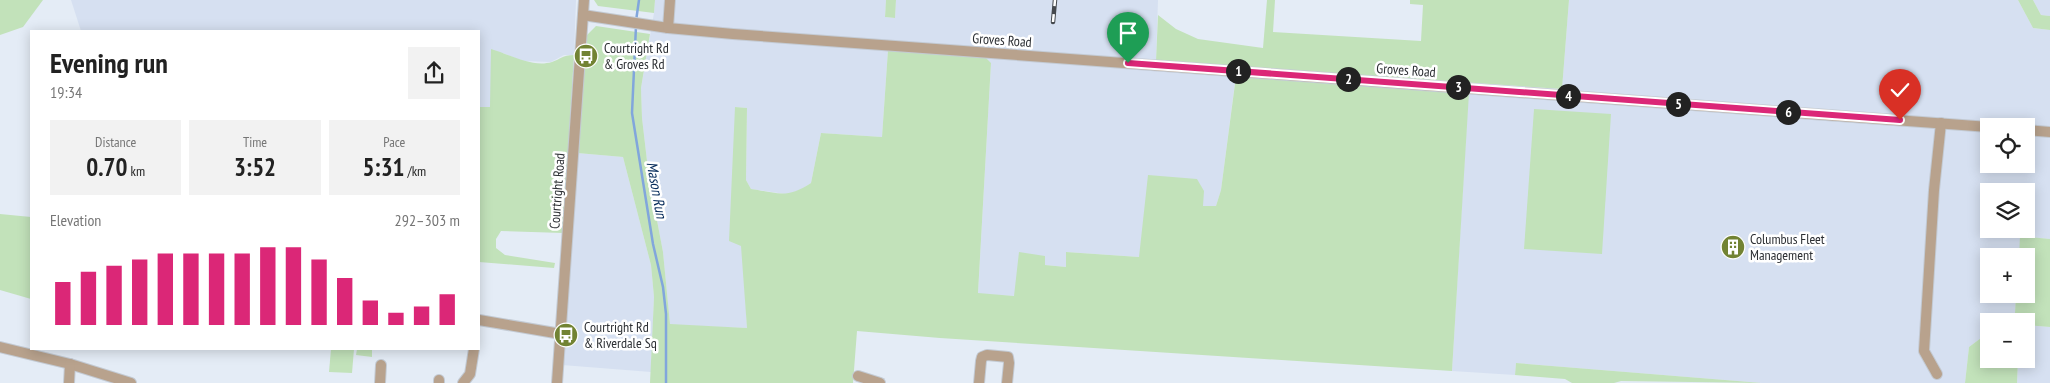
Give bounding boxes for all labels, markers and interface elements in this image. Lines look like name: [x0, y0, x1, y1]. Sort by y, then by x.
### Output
pin: [1107, 12, 1149, 63]
icon: arrive: [1114, 19, 1142, 47]
street label: Groves Road: [972, 29, 1032, 51]
place label: Courtright Rd & Groves Rd: [604, 39, 669, 73]
bus stop icon: Courtright Rd & Groves Rd: [573, 43, 599, 69]
text: Evening run: [50, 44, 168, 81]
button: share: [408, 47, 460, 99]
pin: 1: [1226, 58, 1250, 84]
street label: Groves Road: [1376, 59, 1436, 81]
text: 1: [1235, 62, 1242, 80]
pin: 2: [1336, 66, 1360, 92]
pin: [1879, 69, 1921, 120]
text: 2: [1345, 70, 1352, 88]
pin: 3: [1446, 74, 1470, 100]
icon: check: [1886, 76, 1914, 104]
text: 3: [1455, 78, 1462, 96]
text: 19:34: [50, 82, 82, 102]
pin: 4: [1556, 84, 1580, 108]
text: 4: [1565, 87, 1572, 105]
pin: 5: [1666, 92, 1690, 116]
text: 5: [1675, 95, 1682, 113]
pin: 6: [1776, 100, 1800, 124]
text: 6: [1785, 103, 1792, 121]
map controls: [1980, 118, 2035, 368]
button: locate: [1980, 118, 2035, 173]
text: Distance: [95, 133, 136, 151]
text: Time: [243, 133, 267, 151]
text: Pace: [383, 133, 405, 151]
text: 0.70: [86, 151, 127, 183]
text: 3:52: [234, 151, 276, 183]
text: 5:31: [362, 151, 405, 183]
street label: Courtright Road: [545, 152, 569, 230]
water label: Mason Run: [643, 160, 672, 221]
text: km: [127, 162, 145, 180]
text: /km: [405, 162, 426, 180]
button: layers: [1980, 183, 2035, 238]
text: Elevation: [50, 210, 101, 230]
text: 292–303 m: [395, 210, 460, 230]
place label: Columbus Fleet Management: [1750, 230, 1825, 264]
building icon: Columbus Fleet Management: [1720, 234, 1746, 260]
button: +: [1980, 248, 2035, 303]
button: −: [1980, 313, 2035, 368]
place label: Courtright Rd & Riverdale Sq: [584, 318, 657, 352]
bus stop icon: Courtright Rd & Riverdale Sq: [553, 322, 579, 348]

